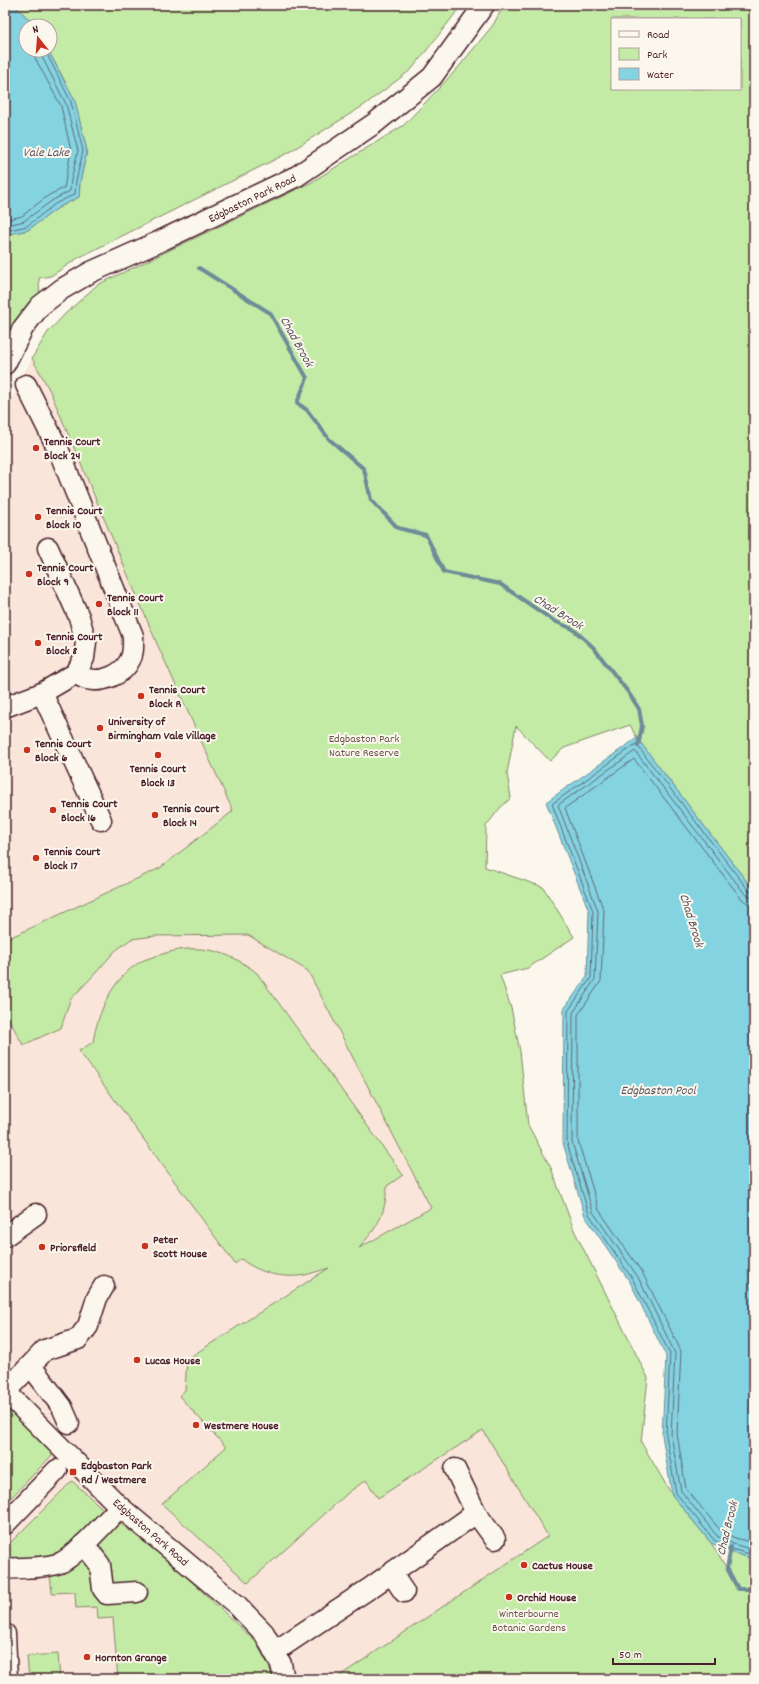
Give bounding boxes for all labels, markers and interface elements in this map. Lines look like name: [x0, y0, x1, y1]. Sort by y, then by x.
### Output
north arrow: [18, 18, 58, 58]
legend: [611, 18, 741, 90]
text: N: [31, 22, 41, 39]
text: Road: [647, 27, 669, 44]
text: Park: [647, 47, 668, 64]
text: Water: [647, 67, 674, 84]
water label: Vale Lake: [23, 144, 71, 163]
street label: Edgbaston Park Road: [206, 171, 299, 228]
water label: Chad Brook: [274, 313, 318, 373]
place label: Tennis Court Block 24: [44, 434, 101, 465]
marker: Tennis Court Block 24: [31, 443, 41, 453]
place label: Tennis Court Block 10: [46, 503, 103, 534]
marker: Tennis Court Block 10: [33, 512, 43, 522]
place label: Tennis Court Block 9: [37, 560, 94, 591]
marker: Tennis Court Block 9: [24, 569, 34, 579]
place label: Tennis Court Block 11: [107, 590, 164, 621]
water label: Chad Brook: [529, 590, 588, 637]
marker: Tennis Court Block 11: [94, 599, 104, 609]
place label: Tennis Court Block 8: [46, 629, 103, 660]
marker: Tennis Court Block 8: [33, 638, 43, 648]
place label: Tennis Court Block R: [149, 682, 206, 713]
marker: Tennis Court Block R: [136, 691, 146, 701]
place label: University of Birmingham Vale Village: [108, 714, 217, 745]
marker: University of Birmingham Vale Village: [95, 723, 105, 733]
park label: Edgbaston Park Nature Reserve: [329, 731, 399, 762]
place label: Tennis Court Block 6: [35, 736, 92, 767]
marker: Tennis Court Block 6: [22, 745, 32, 755]
marker: Tennis Court Block 13: [153, 750, 163, 760]
place label: Tennis Court Block 13: [130, 761, 187, 792]
place label: Tennis Court Block 16: [61, 796, 118, 827]
place label: Tennis Court Block 14: [163, 801, 220, 832]
marker: Tennis Court Block 16: [48, 805, 58, 815]
marker: Tennis Court Block 14: [150, 810, 160, 820]
place label: Tennis Court Block 17: [44, 844, 101, 875]
marker: Tennis Court Block 17: [31, 853, 41, 863]
water label: Chad Brook: [673, 891, 708, 952]
water label: Edgbaston Pool: [620, 1082, 696, 1101]
place label: Peter Scott House: [153, 1232, 208, 1263]
place label: Priorsfield: [50, 1240, 97, 1257]
marker: Peter Scott House: [140, 1241, 150, 1251]
marker: Priorsfield: [37, 1242, 47, 1252]
place label: Lucas House: [145, 1353, 201, 1370]
marker: Lucas House: [132, 1355, 142, 1365]
place label: Westmere House: [204, 1418, 279, 1435]
marker: Westmere House: [191, 1420, 201, 1430]
place label: Edgbaston Park Rd / Westmere: [81, 1458, 152, 1489]
marker: Edgbaston Park Rd / Westmere: [68, 1467, 78, 1477]
street label: Edgbaston Park Road: [108, 1495, 192, 1571]
water label: Chad Brook: [713, 1498, 745, 1558]
place label: Cactus House: [532, 1558, 593, 1575]
marker: Cactus House: [519, 1560, 529, 1570]
place label: Orchid House: [517, 1590, 577, 1607]
marker: Orchid House: [504, 1592, 514, 1602]
park label: Winterbourne Botanic Gardens: [492, 1606, 566, 1637]
scale bar: [613, 1640, 715, 1666]
text: 50 m: [619, 1647, 642, 1664]
place label: Hornton Grange: [95, 1650, 167, 1667]
marker: Hornton Grange: [82, 1652, 92, 1662]

